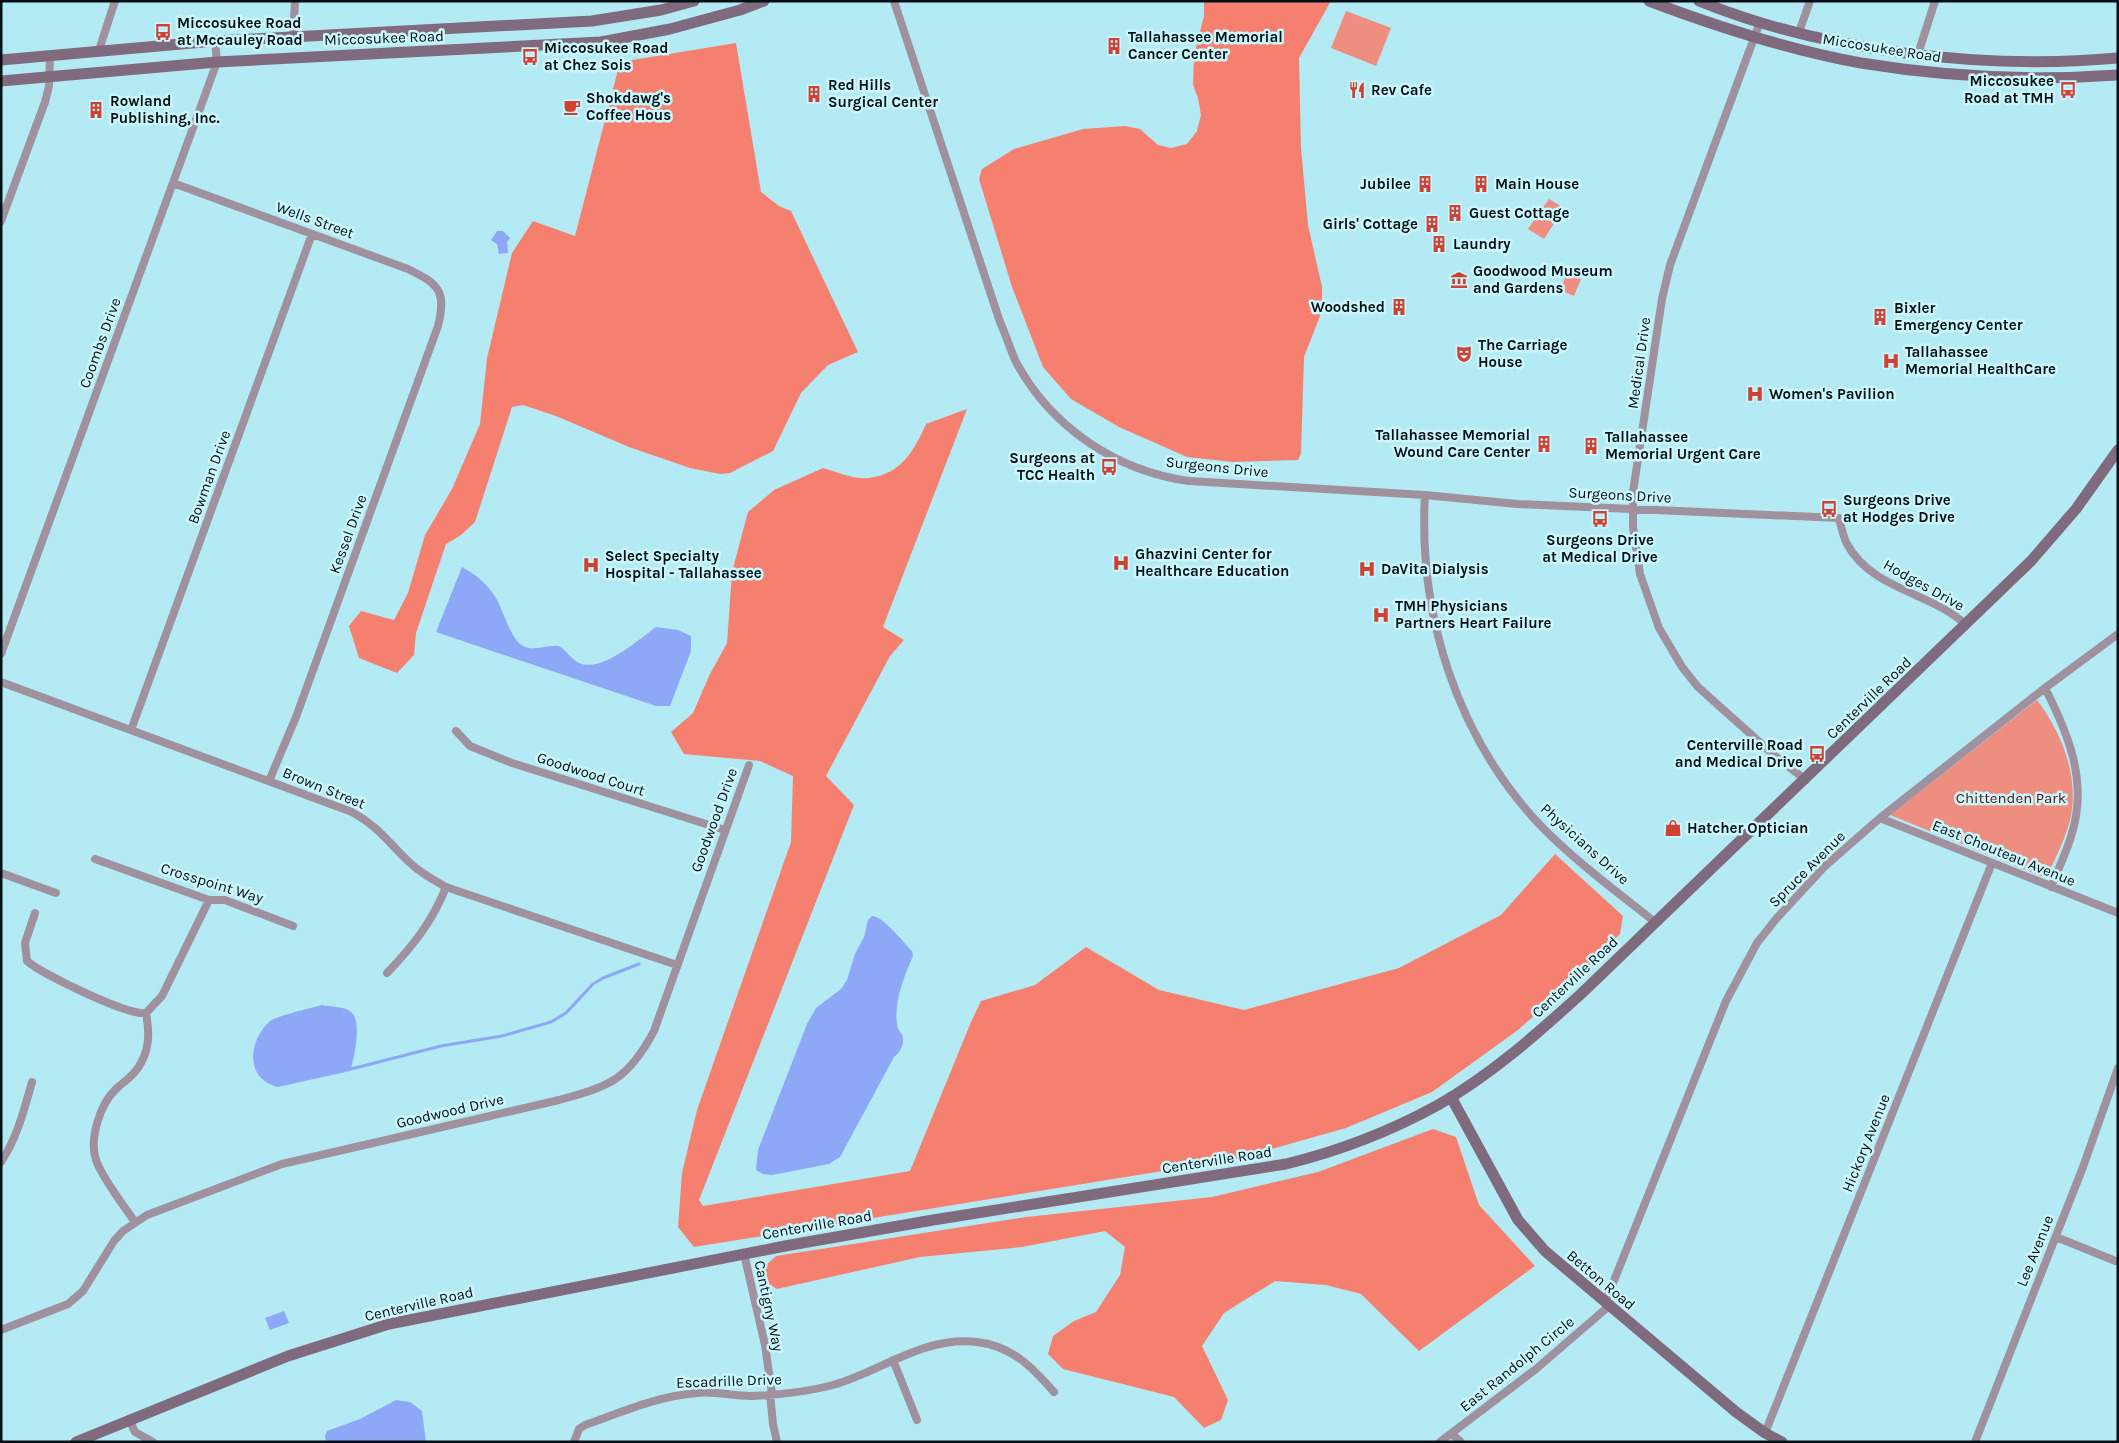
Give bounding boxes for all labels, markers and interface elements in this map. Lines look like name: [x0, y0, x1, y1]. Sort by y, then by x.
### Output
place label: Miccosukee Road at Mccauley Road: [177, 14, 303, 49]
bus stop icon: Miccosukee Road at Mccauley Road: [153, 22, 173, 42]
street label: Miccosukee Road: [324, 27, 444, 49]
place label: Tallahassee Memorial Cancer Center: [1128, 28, 1283, 63]
street label: Miccosukee Road: [1821, 30, 1943, 66]
building icon: Tallahassee Memorial Cancer Center: [1104, 36, 1124, 56]
place label: Miccosukee Road at Chez Sois: [544, 39, 668, 74]
bus stop icon: Miccosukee Road at Chez Sois: [520, 47, 540, 67]
place label: Miccosukee Road at TMH: [1964, 72, 2054, 107]
place label: Red Hills Surgical Center: [828, 76, 938, 111]
restaurant icon: Rev Cafe: [1347, 80, 1367, 100]
bus stop icon: Miccosukee Road at TMH: [2058, 80, 2078, 100]
place label: Rev Cafe: [1371, 81, 1432, 99]
building icon: Red Hills Surgical Center: [804, 84, 824, 104]
place label: Shokdawg's Coffee Hous: [586, 89, 671, 124]
place label: Rowland Publishing, Inc.: [110, 92, 220, 127]
cafe icon: Shokdawg's Coffee Hous: [562, 97, 582, 117]
building icon: Rowland Publishing, Inc.: [86, 100, 106, 120]
building icon: Jubilee: [1415, 174, 1435, 194]
building icon: Main House: [1471, 174, 1491, 194]
place label: Jubilee: [1360, 175, 1411, 193]
place label: Main House: [1495, 175, 1579, 193]
street label: Wells Street: [274, 198, 357, 243]
building icon: Guest Cottage: [1445, 203, 1465, 223]
place label: Guest Cottage: [1469, 204, 1569, 222]
building icon: Girls' Cottage: [1422, 214, 1442, 234]
place label: Girls' Cottage: [1323, 215, 1418, 233]
building icon: Laundry: [1429, 234, 1449, 254]
place label: Laundry: [1453, 235, 1511, 253]
place label: Goodwood Museum and Gardens: [1473, 262, 1613, 297]
museum icon: Goodwood Museum and Gardens: [1449, 270, 1469, 290]
street label: Coombs Drive: [75, 295, 125, 391]
building icon: Woodshed: [1389, 297, 1409, 317]
place label: Woodshed: [1311, 298, 1385, 316]
place label: Bixler Emergency Center: [1894, 299, 2023, 334]
building icon: Bixler Emergency Center: [1870, 307, 1890, 327]
street label: Medical Drive: [1624, 316, 1654, 410]
place label: The Carriage House: [1478, 336, 1568, 371]
place label: Tallahassee Memorial HealthCare: [1905, 343, 2056, 378]
theatre icon: The Carriage House: [1454, 344, 1474, 364]
hospital icon: Tallahassee Memorial HealthCare: [1881, 351, 1901, 371]
hospital icon: Women's Pavilion: [1745, 384, 1765, 404]
place label: Women's Pavilion: [1769, 385, 1895, 403]
place label: Tallahassee Memorial Wound Care Center: [1375, 426, 1530, 461]
street label: Bowman Drive: [184, 428, 234, 526]
place label: Tallahassee Memorial Urgent Care: [1605, 428, 1761, 463]
building icon: Tallahassee Memorial Wound Care Center: [1534, 434, 1554, 454]
building icon: Tallahassee Memorial Urgent Care: [1581, 436, 1601, 456]
place label: Surgeons at TCC Health: [1009, 449, 1095, 484]
street label: Surgeons Drive: [1165, 453, 1269, 481]
bus stop icon: Surgeons at TCC Health: [1099, 457, 1119, 477]
street label: Surgeons Drive: [1568, 483, 1672, 507]
place label: Surgeons Drive at Hodges Drive: [1843, 491, 1955, 526]
street label: Kessel Drive: [325, 492, 371, 576]
bus stop icon: Surgeons Drive at Hodges Drive: [1819, 499, 1839, 519]
bus stop icon: Surgeons Drive at Medical Drive: [1590, 509, 1610, 529]
place label: Surgeons Drive at Medical Drive: [1542, 531, 1658, 566]
place label: Ghazvini Center for Healthcare Education: [1135, 545, 1289, 580]
place label: Select Specialty Hospital - Tallahassee: [605, 547, 762, 582]
hospital icon: Ghazvini Center for Healthcare Education: [1111, 553, 1131, 573]
hospital icon: Select Specialty Hospital - Tallahassee: [581, 555, 601, 575]
street label: Hodges Drive: [1880, 555, 1968, 615]
hospital icon: DaVita Dialysis: [1357, 559, 1377, 579]
place label: DaVita Dialysis: [1381, 560, 1489, 578]
place label: TMH Physicians Partners Heart Failure: [1395, 597, 1551, 632]
hospital icon: TMH Physicians Partners Heart Failure: [1371, 605, 1391, 625]
street label: Centerville Road: [1823, 653, 1915, 743]
place label: Centerville Road and Medical Drive: [1675, 736, 1803, 771]
bus stop icon: Centerville Road and Medical Drive: [1807, 744, 1827, 764]
street label: Goodwood Court: [535, 748, 647, 800]
street label: Brown Street: [280, 763, 368, 813]
street label: Goodwood Drive: [687, 765, 741, 875]
park label: Chittenden Park: [1956, 789, 2066, 807]
street label: Physicians Drive: [1537, 800, 1633, 888]
street label: East Chouteau Avenue: [1930, 816, 2078, 890]
shop icon: Hatcher Optician: [1663, 818, 1683, 838]
place label: Hatcher Optician: [1687, 819, 1808, 837]
street label: Spruce Avenue: [1765, 827, 1849, 911]
street label: Crosspoint Way: [158, 859, 266, 907]
street label: Centerville Road: [1528, 933, 1622, 1021]
street label: Goodwood Drive: [395, 1090, 505, 1132]
street label: Hickory Avenue: [1838, 1091, 1894, 1195]
street label: Centerville Road: [1161, 1142, 1273, 1178]
street label: Centerville Road: [761, 1207, 873, 1243]
street label: Lee Avenue: [2013, 1213, 2057, 1289]
street label: Betton Road: [1563, 1246, 1639, 1314]
street label: Cantigny Way: [751, 1259, 787, 1353]
street label: Centerville Road: [363, 1283, 475, 1325]
street label: East Randolph Circle: [1456, 1312, 1578, 1416]
street label: Escadrille Drive: [676, 1370, 782, 1392]

